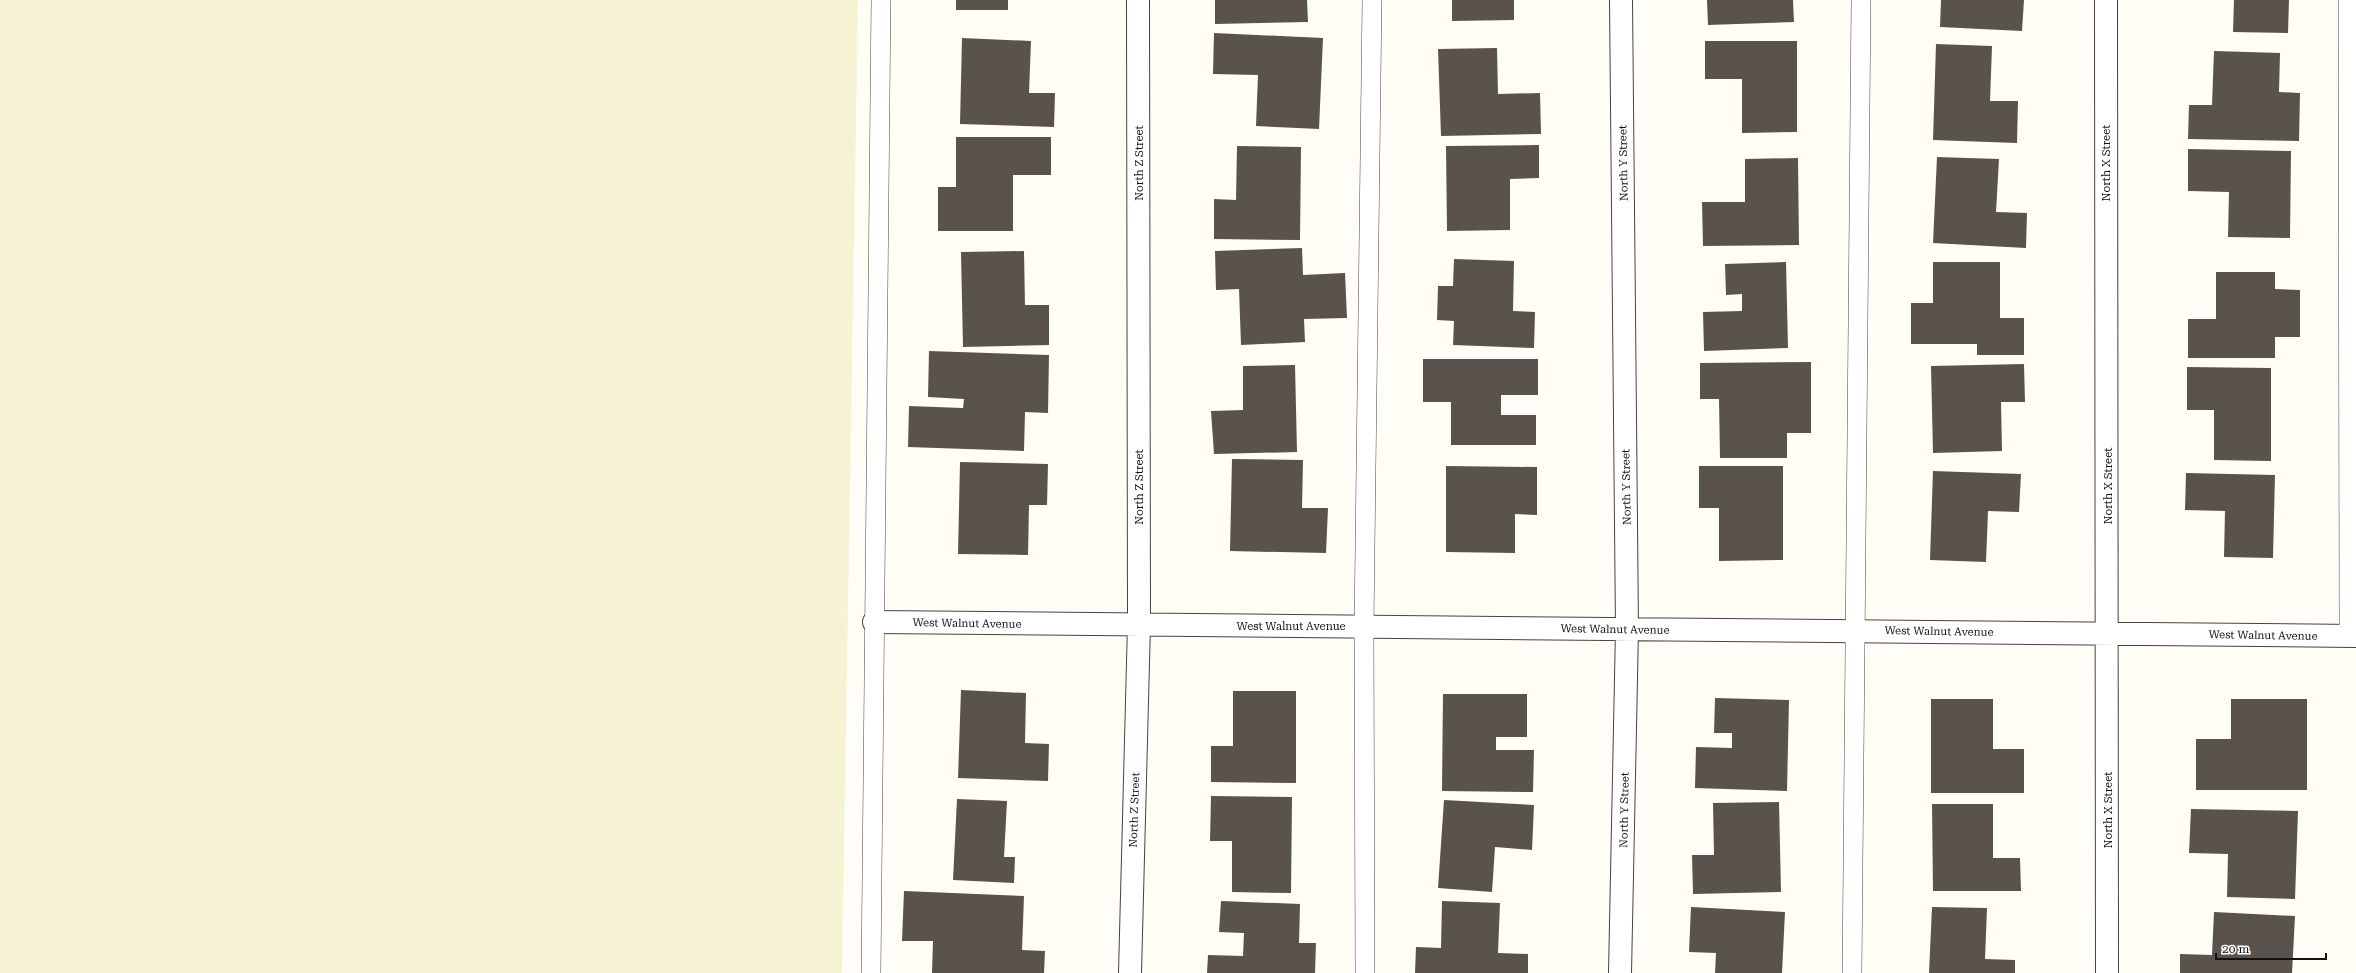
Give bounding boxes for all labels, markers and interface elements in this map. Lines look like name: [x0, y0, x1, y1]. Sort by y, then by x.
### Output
street label: North Z Street: [1133, 125, 1146, 201]
street label: North Y Street: [1616, 125, 1631, 201]
street label: North X Street: [2100, 125, 2113, 201]
street label: North X Street: [2102, 448, 2115, 524]
street label: North Z Street: [1133, 449, 1146, 525]
street label: North Y Street: [1619, 449, 1634, 525]
street label: West Walnut Avenue: [912, 616, 1022, 631]
street label: West Walnut Avenue: [1236, 620, 1346, 633]
street label: West Walnut Avenue: [1560, 622, 1670, 637]
street label: West Walnut Avenue: [1884, 624, 1994, 639]
street label: West Walnut Avenue: [2208, 628, 2318, 643]
street label: North Z Street: [1127, 772, 1142, 848]
street label: North Y Street: [1617, 772, 1632, 848]
street label: North X Street: [2102, 772, 2115, 848]
scale bar: [2216, 935, 2326, 961]
text: 20 m: [2222, 942, 2249, 956]

